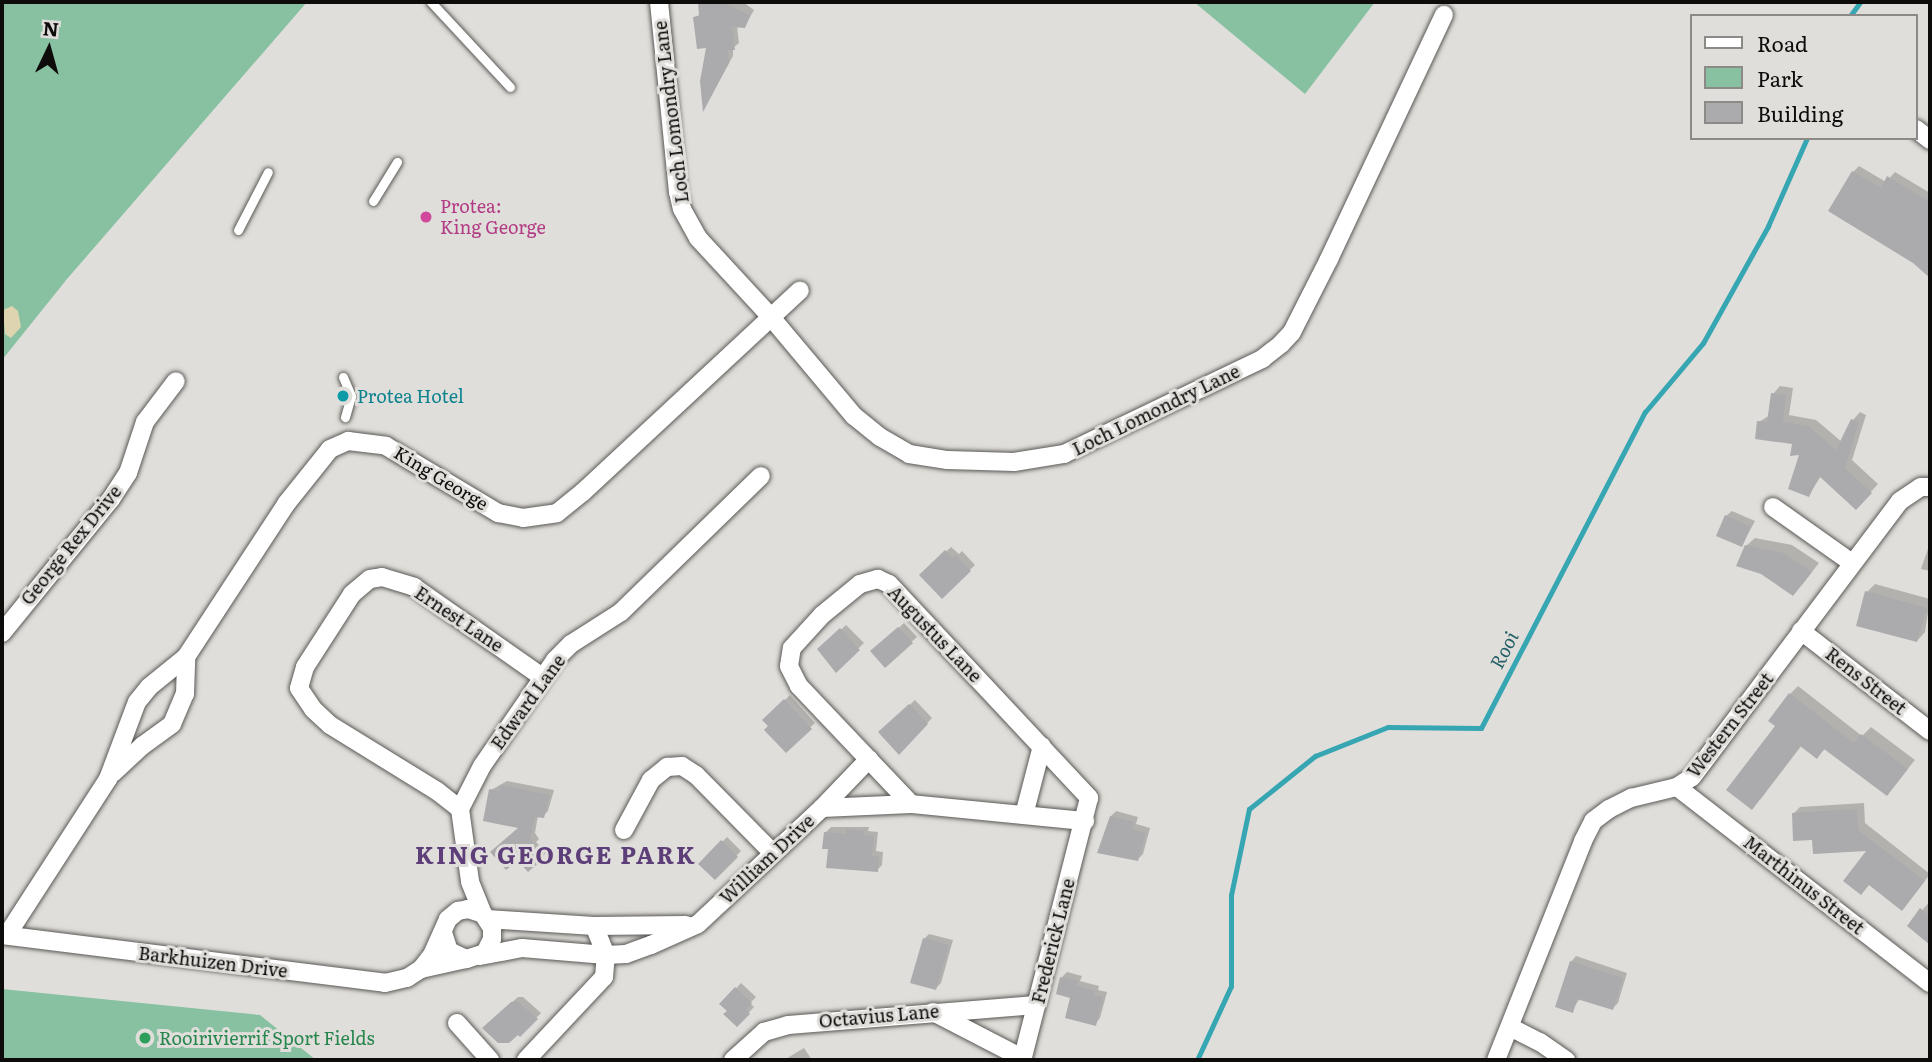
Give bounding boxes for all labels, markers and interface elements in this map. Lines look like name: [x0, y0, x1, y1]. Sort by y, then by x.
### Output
text: N: [42, 13, 60, 43]
north arrow: [14, 14, 84, 84]
legend: [1690, 14, 1918, 140]
street label: Loch Lomondry Lane: [649, 20, 693, 204]
text: Road: [1757, 27, 1808, 58]
text: Park: [1757, 62, 1803, 93]
text: Building: [1757, 97, 1843, 128]
place label: Protea: King George: [440, 196, 546, 238]
marker: Protea: King George: [418, 209, 434, 225]
street label: Loch Lomondry Lane: [1069, 360, 1243, 460]
place label: Protea Hotel: [357, 385, 464, 407]
marker: Protea Hotel: [335, 388, 351, 404]
street label: King George: [390, 441, 492, 515]
street label: George Rex Drive: [16, 481, 126, 609]
street label: Augustus Lane: [884, 581, 986, 687]
street label: Ernest Lane: [411, 582, 507, 656]
water label: Rooi: [1485, 628, 1523, 672]
street label: Rens Street: [1821, 643, 1911, 719]
street label: Edward Lane: [486, 650, 570, 754]
street label: Western Street: [1682, 668, 1778, 782]
street label: William Drive: [715, 810, 819, 908]
street label: Marthinus Street: [1739, 831, 1869, 939]
district label: KING GEORGE PARK: [417, 840, 695, 868]
street label: Frederick Lane: [1027, 876, 1079, 1006]
street label: Barkhuizen Drive: [137, 942, 289, 982]
street label: Octavius Lane: [818, 1000, 940, 1032]
place label: Rooirivierrif Sport Fields: [159, 1027, 375, 1049]
marker: Rooirivierrif Sport Fields: [137, 1030, 153, 1046]

